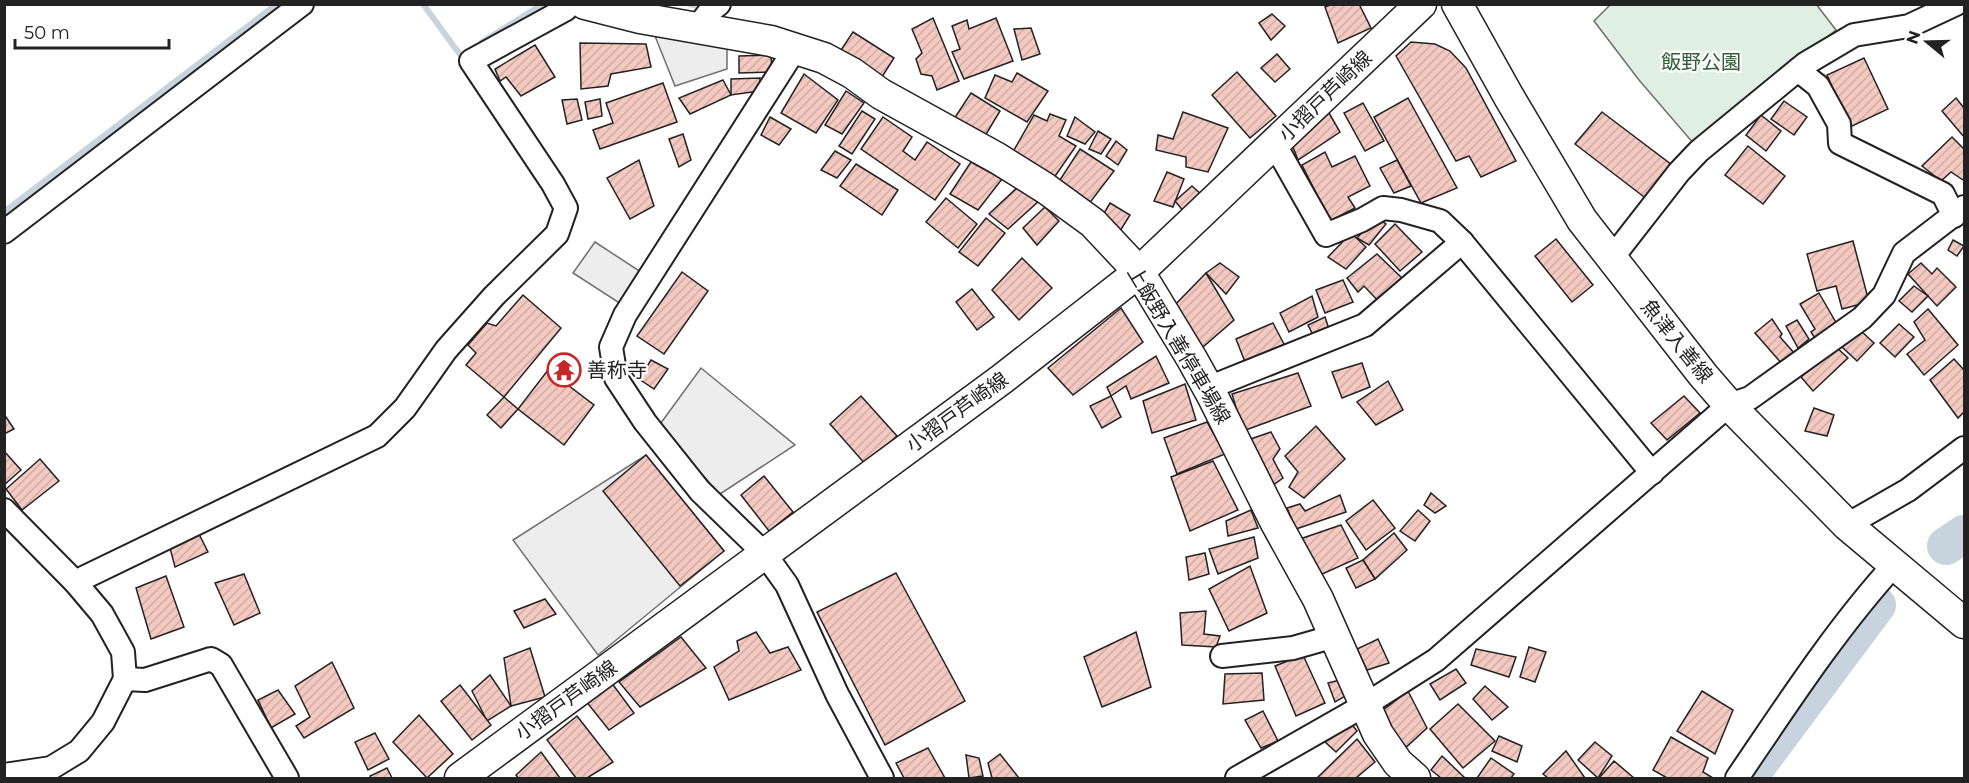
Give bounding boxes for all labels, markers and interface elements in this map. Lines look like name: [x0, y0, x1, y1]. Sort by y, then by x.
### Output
scale bar: [15, 12, 170, 50]
north arrow: [1897, 12, 1957, 72]
text: 50 m: [24, 22, 70, 44]
text: N: [1902, 28, 1924, 46]
street label: 小摺戸芦崎線: [1274, 46, 1376, 146]
park label: 飯野公園: [1661, 50, 1741, 74]
street label: 上飯野入善停車場線: [1122, 262, 1236, 428]
street label: 魚津入善線: [1636, 295, 1718, 387]
temple icon: 善称寺: [546, 352, 582, 388]
place label: 善称寺: [587, 358, 647, 382]
street label: 小摺戸芦崎線: [901, 367, 1013, 457]
street label: 小摺戸芦崎線: [510, 655, 622, 745]

